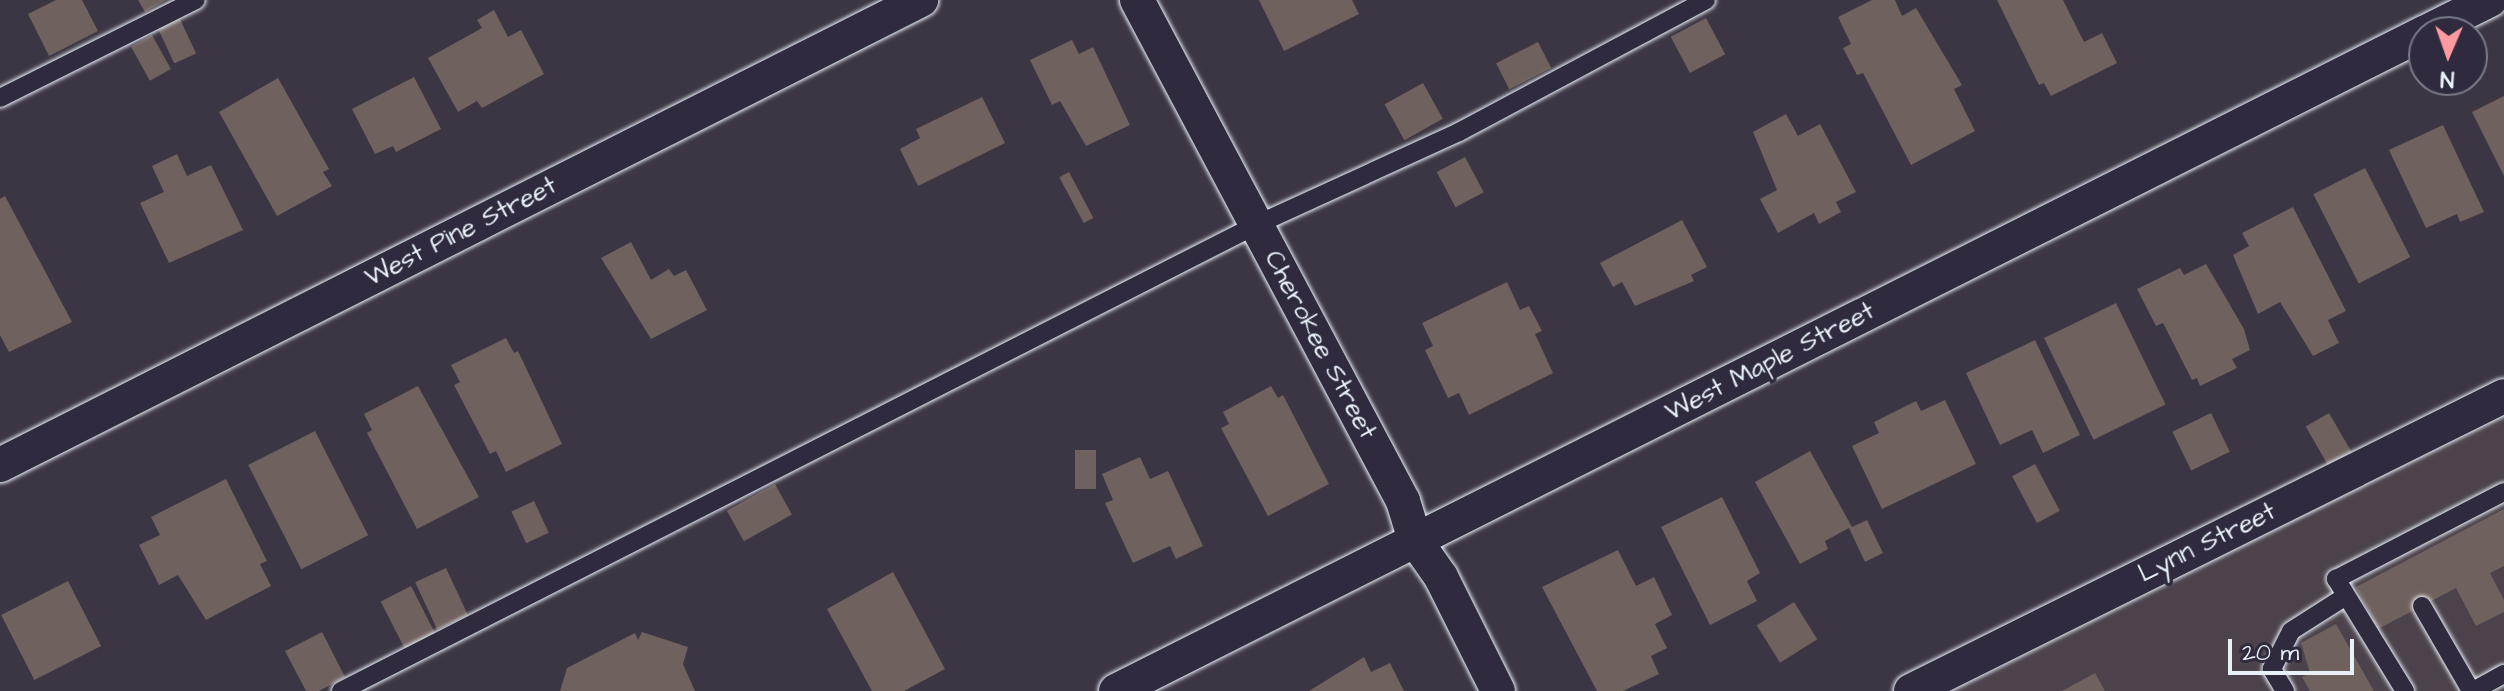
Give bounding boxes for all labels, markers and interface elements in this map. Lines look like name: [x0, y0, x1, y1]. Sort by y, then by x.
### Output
north arrow: [2408, 16, 2488, 96]
text: N: [2440, 63, 2455, 94]
street label: West Pine Street: [360, 170, 562, 294]
street label: Cherokee Street: [1257, 245, 1383, 445]
street label: West Maple Street: [1660, 296, 1880, 428]
street label: Lynn Street: [2133, 496, 2281, 590]
scale bar: [2232, 623, 2358, 673]
text: 20 m: [2242, 636, 2299, 670]

